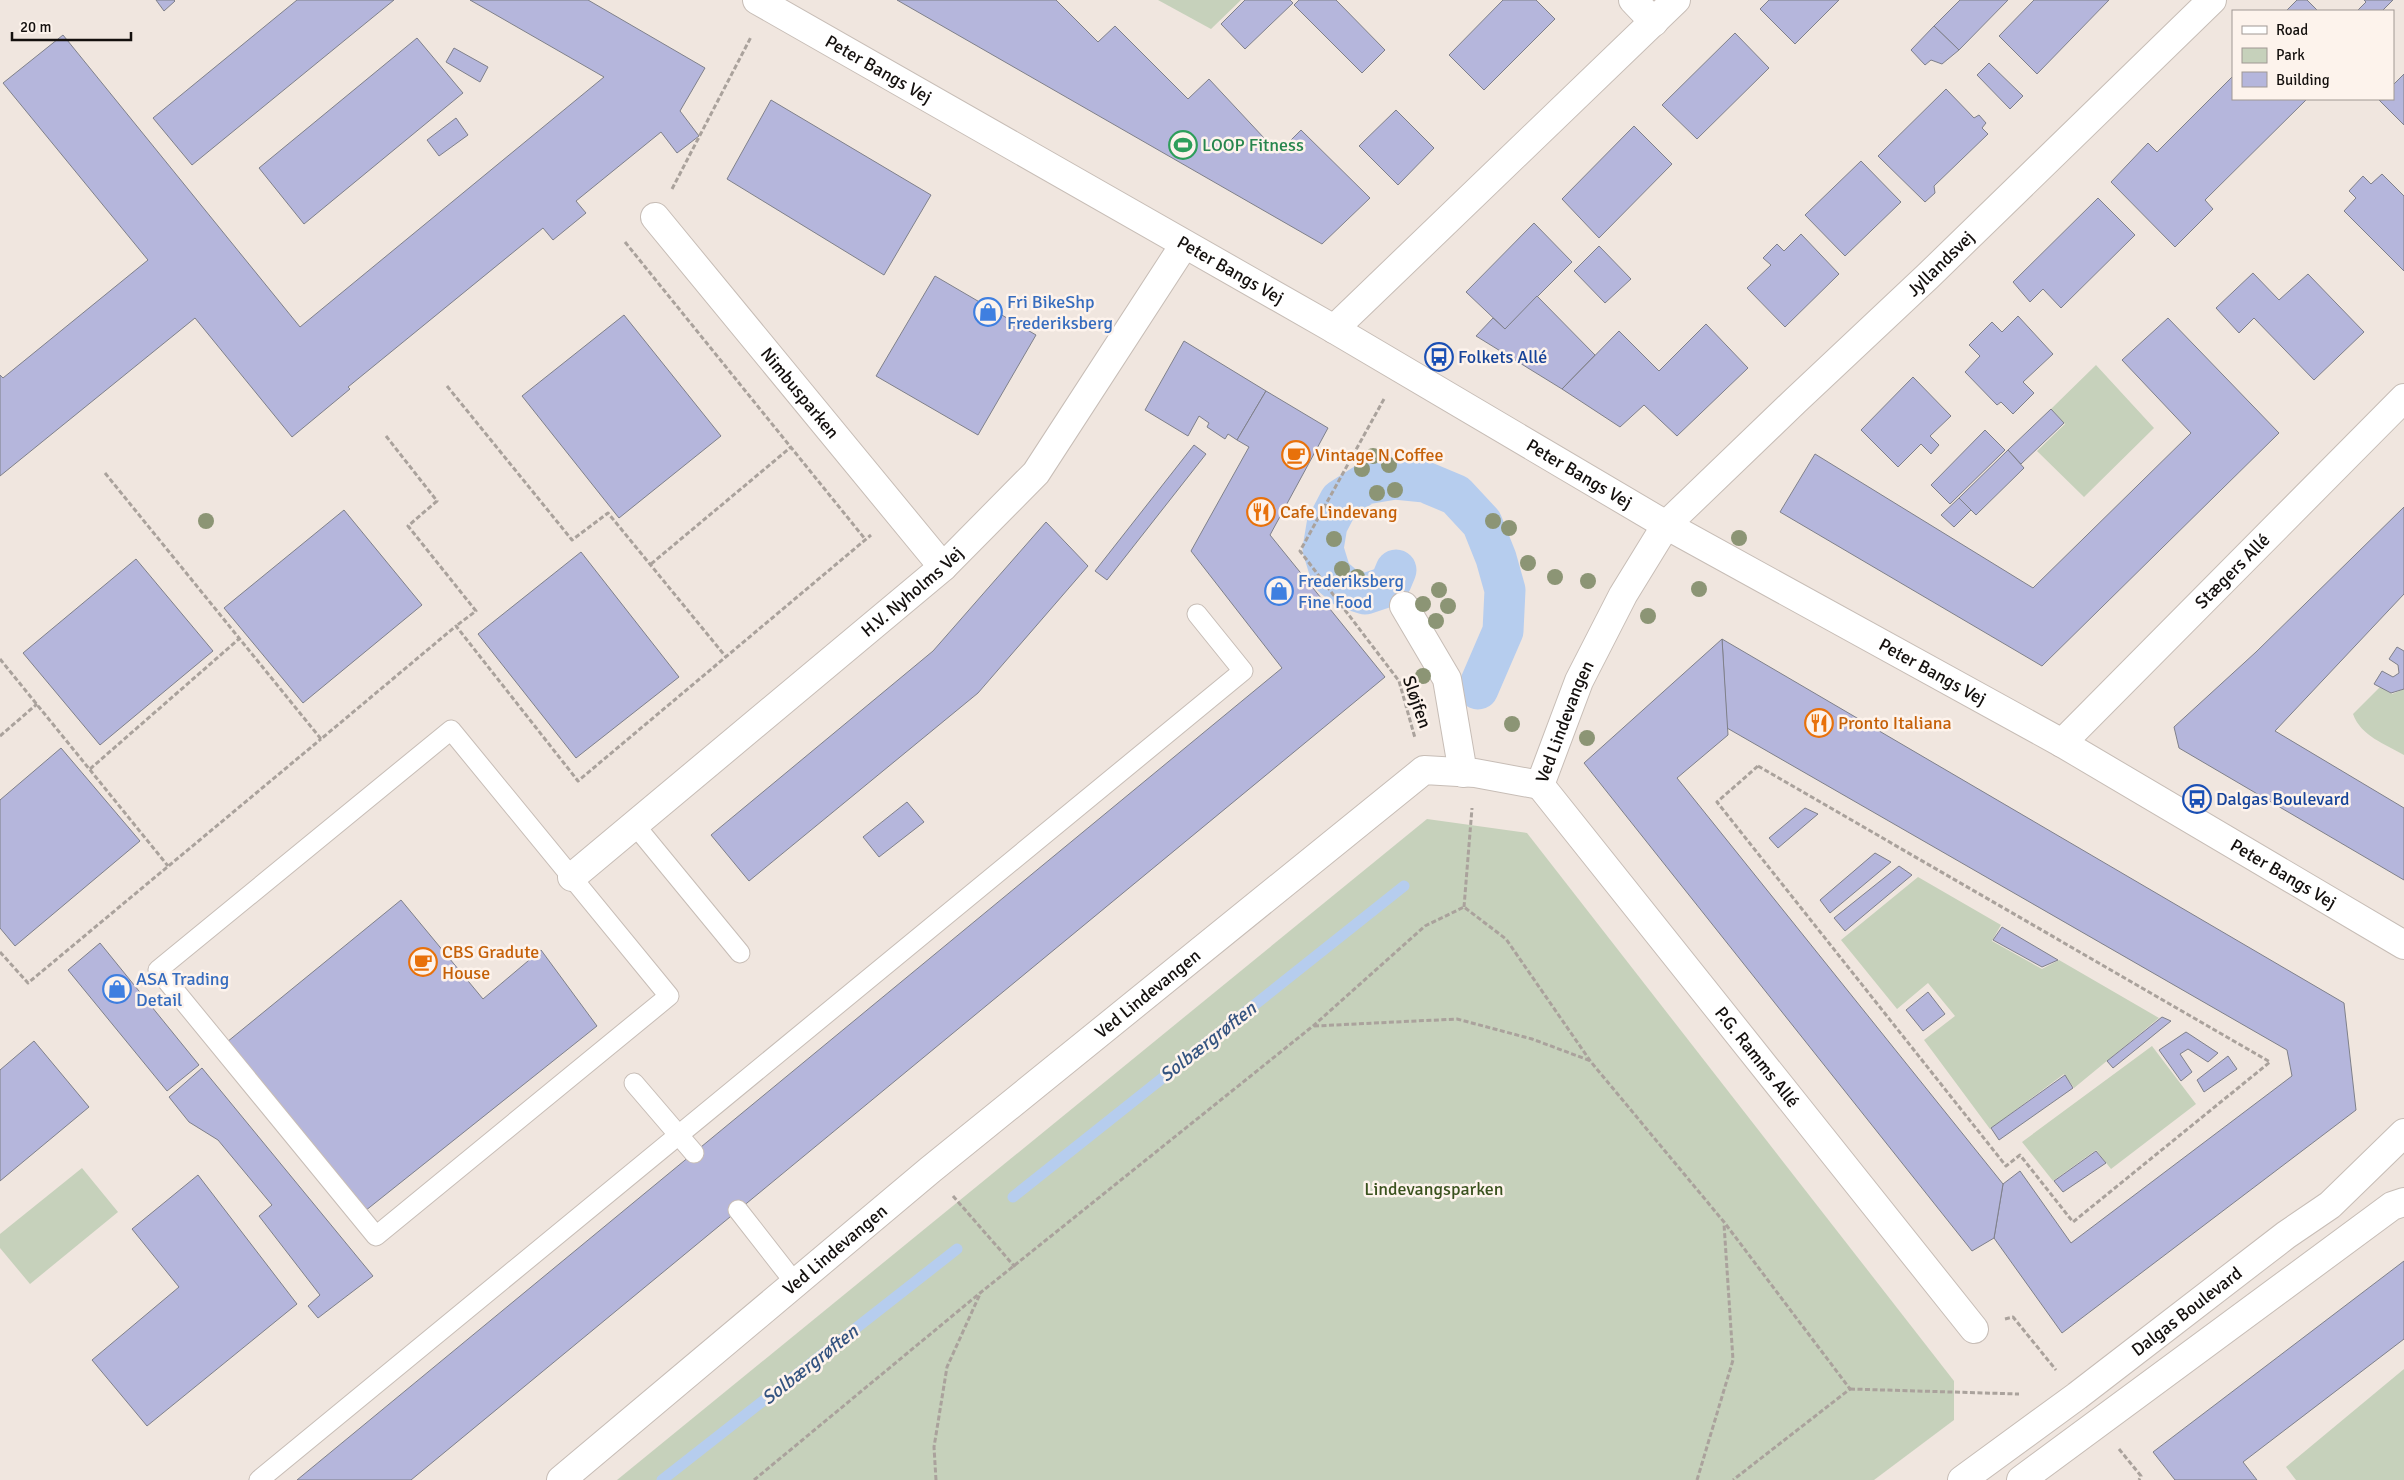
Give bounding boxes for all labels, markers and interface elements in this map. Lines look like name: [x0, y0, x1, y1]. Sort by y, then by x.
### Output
scale bar: [12, 10, 131, 42]
legend: [2232, 10, 2394, 100]
text: 20 m: [20, 18, 51, 36]
text: Road: [2276, 21, 2308, 39]
street label: Peter Bangs Vej: [821, 30, 936, 108]
text: Park: [2276, 46, 2305, 64]
text: Building: [2276, 71, 2330, 89]
sports icon: LOOP Fitness: [1168, 130, 1198, 160]
place label: LOOP Fitness: [1202, 134, 1304, 156]
street label: Jyllandsvej: [1902, 226, 1979, 301]
street label: Peter Bangs Vej: [1173, 231, 1288, 309]
place label: Fri BikeShp Frederiksberg: [1007, 291, 1113, 334]
shop icon: Fri BikeShp Frederiksberg: [973, 297, 1003, 327]
bus stop icon: Folkets Allé: [1424, 342, 1454, 372]
street label: Nimbusparken: [756, 343, 844, 443]
place label: Folkets Allé: [1458, 346, 1547, 368]
street label: Peter Bangs Vej: [1522, 434, 1636, 514]
cafe icon: Vintage N Coffee: [1281, 440, 1311, 470]
place label: Vintage N Coffee: [1315, 444, 1443, 466]
restaurant icon: Cafe Lindevang: [1246, 497, 1276, 527]
place label: Cafe Lindevang: [1280, 501, 1397, 523]
street label: Stægers Allé: [2190, 529, 2274, 613]
street label: H.V. Nyholms Vej: [857, 542, 968, 642]
place label: Frederiksberg Fine Food: [1298, 570, 1404, 613]
shop icon: Frederiksberg Fine Food: [1264, 576, 1294, 606]
street label: Peter Bangs Vej: [1875, 633, 1990, 710]
street label: Ved Lindevangen: [1531, 657, 1599, 786]
street label: Sløjfen: [1398, 673, 1436, 731]
restaurant icon: Pronto Italiana: [1804, 708, 1834, 738]
place label: Pronto Italiana: [1838, 712, 1952, 734]
bus stop icon: Dalgas Boulevard: [2182, 784, 2212, 814]
place label: Dalgas Boulevard: [2216, 788, 2350, 810]
street label: Peter Bangs Vej: [2227, 834, 2340, 914]
place label: CBS Gradute House: [442, 941, 539, 984]
street label: Ved Lindevangen: [1090, 944, 1205, 1043]
cafe icon: CBS Gradute House: [408, 947, 438, 977]
place label: ASA Trading Detail: [136, 968, 229, 1011]
shop icon: ASA Trading Detail: [102, 974, 132, 1004]
water label: Solbærgrøften: [1155, 996, 1262, 1087]
street label: P.G. Ramms Allé: [1710, 1002, 1804, 1112]
park label: Lindevangsparken: [1364, 1178, 1504, 1200]
street label: Ved Lindevangen: [778, 1200, 892, 1300]
street label: Dalgas Boulevard: [2127, 1262, 2246, 1361]
water label: Solbærgrøften: [757, 1319, 864, 1410]

